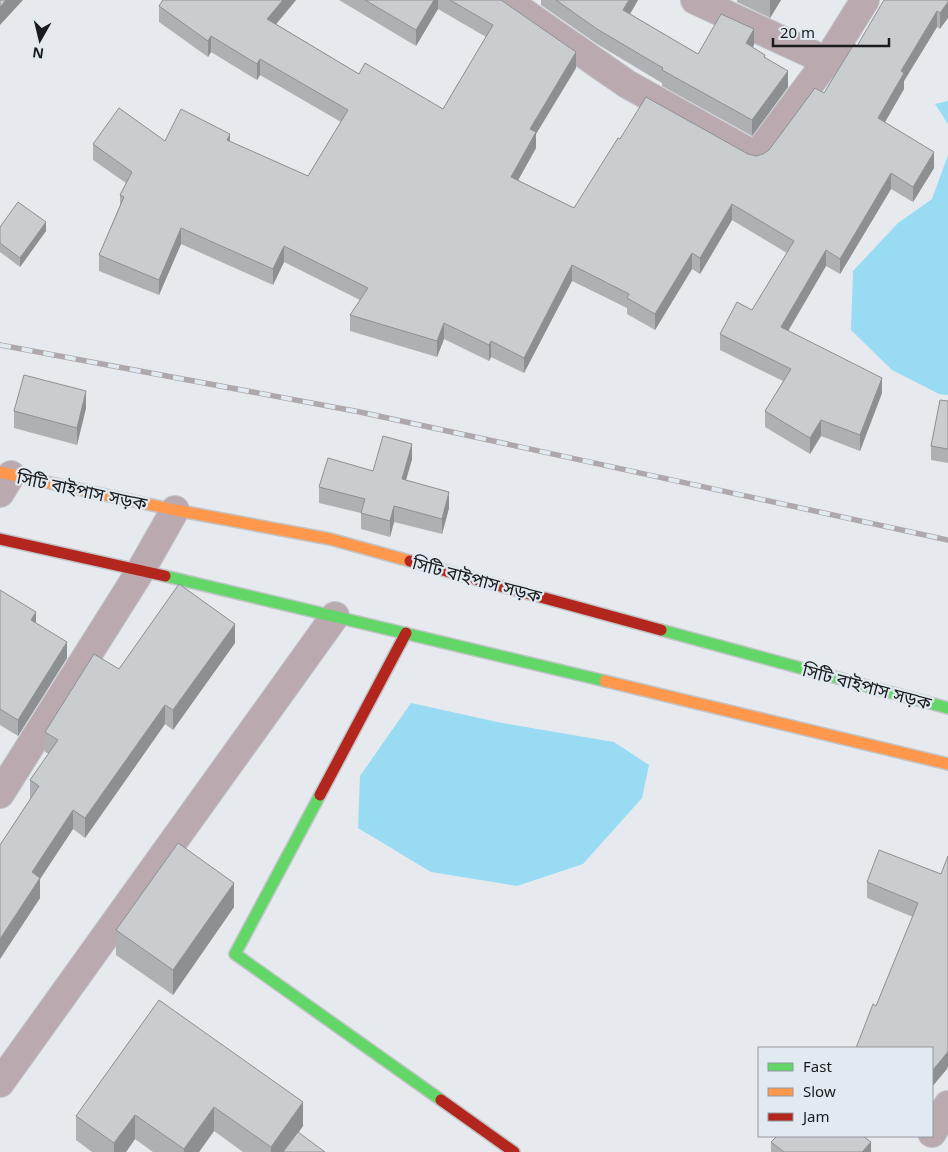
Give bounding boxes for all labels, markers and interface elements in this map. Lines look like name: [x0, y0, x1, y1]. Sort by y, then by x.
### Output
north arrow: [15, 15, 65, 65]
scale bar: [773, 15, 889, 47]
text: 20 m: [780, 22, 815, 42]
text: N: [31, 43, 45, 64]
street label: সিটি বাইপাস সড়ক: [14, 464, 150, 516]
street label: সিটি বাইপাস সড়ক: [409, 550, 545, 608]
street label: সিটি বাইপাস সড়ক: [799, 657, 935, 715]
legend: [758, 1047, 933, 1137]
text: Fast: [803, 1056, 832, 1076]
text: Slow: [803, 1081, 836, 1101]
text: Jam: [801, 1106, 830, 1126]

